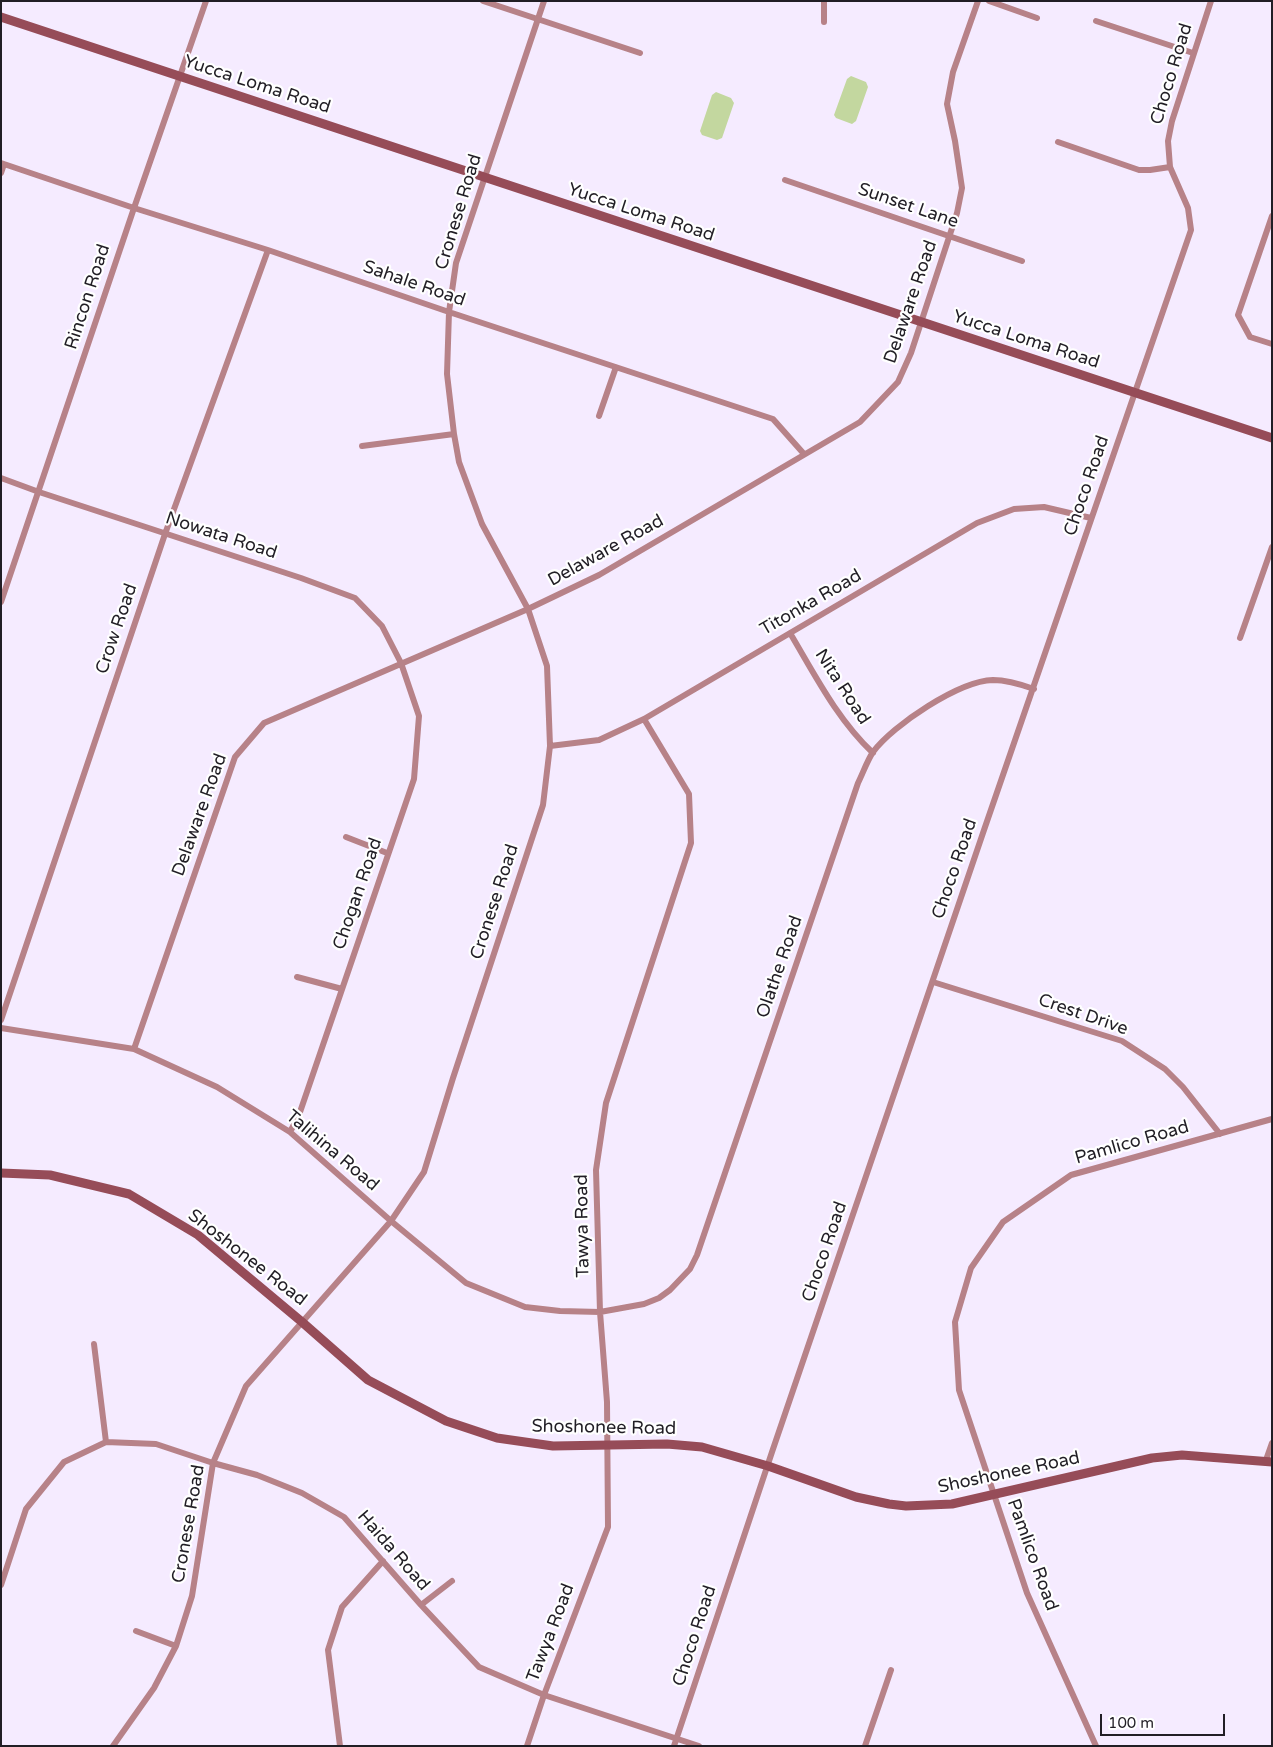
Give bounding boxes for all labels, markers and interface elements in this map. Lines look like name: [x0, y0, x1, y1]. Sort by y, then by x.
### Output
street label: Choco Road: [1146, 21, 1198, 127]
street label: Yucca Loma Road: [181, 51, 333, 119]
street label: Cronese Road: [431, 152, 487, 272]
street label: Yucca Loma Road: [565, 179, 717, 247]
street label: Sunset Lane: [855, 179, 961, 233]
street label: Delaware Road: [880, 238, 942, 366]
street label: Rincon Road: [61, 242, 115, 352]
street label: Sahale Road: [360, 256, 468, 312]
street label: Yucca Loma Road: [950, 306, 1102, 374]
street label: Choco Road: [1060, 433, 1114, 539]
street label: Nowata Road: [163, 508, 279, 564]
street label: Delaware Road: [544, 510, 668, 592]
street label: Titonka Road: [756, 565, 866, 641]
street label: Crow Road: [91, 581, 143, 677]
street label: Nita Road: [810, 645, 874, 729]
street label: Delaware Road: [168, 751, 232, 879]
street label: Choco Road: [928, 816, 982, 922]
street label: Chogan Road: [329, 835, 387, 953]
street label: Cronese Road: [466, 842, 524, 962]
street label: Olathe Road: [752, 913, 808, 1021]
street label: Crest Drive: [1035, 990, 1131, 1040]
street label: Talihina Road: [281, 1106, 383, 1196]
street label: Pamlico Road: [1072, 1116, 1192, 1170]
street label: Tawya Road: [571, 1174, 595, 1278]
street label: Choco Road: [798, 1199, 852, 1305]
street label: Shoshonee Road: [183, 1205, 311, 1311]
street label: Shoshonee Road: [531, 1416, 677, 1440]
street label: Shoshonee Road: [936, 1447, 1082, 1499]
street label: Cronese Road: [168, 1463, 210, 1585]
street label: Pamlico Road: [1002, 1496, 1062, 1614]
street label: Haida Road: [352, 1506, 434, 1596]
street label: Tawya Road: [522, 1581, 580, 1685]
street label: Choco Road: [669, 1583, 721, 1689]
scale bar: [1103, 1704, 1228, 1736]
text: 100 m: [1108, 1714, 1154, 1732]

